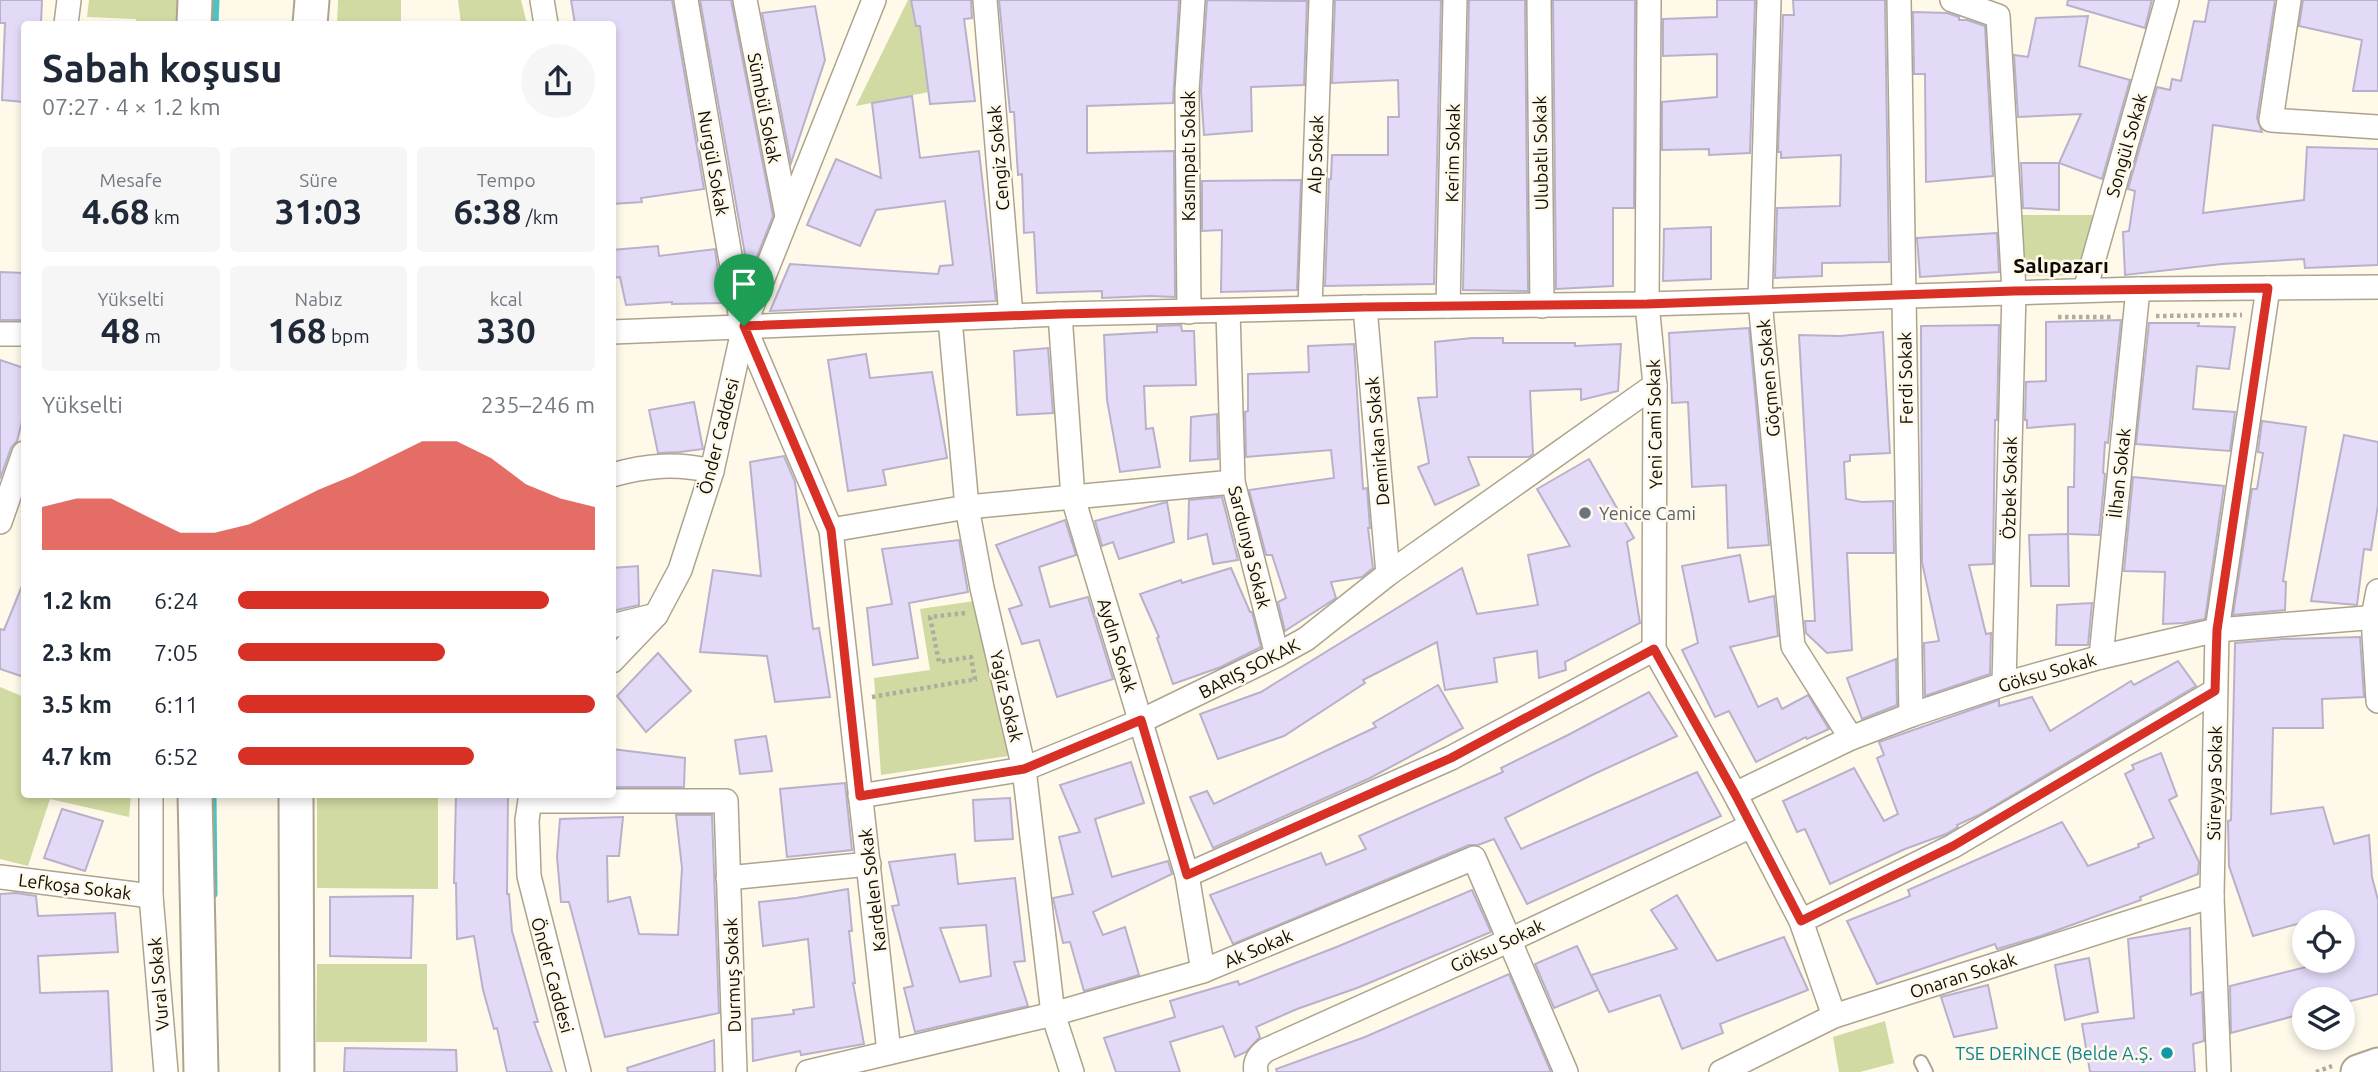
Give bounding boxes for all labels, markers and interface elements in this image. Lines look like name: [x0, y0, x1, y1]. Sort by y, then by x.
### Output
button: share: [521, 44, 595, 118]
text: Sabah koşusu: [42, 47, 283, 89]
street label: Sümbül Sokak: [744, 51, 786, 165]
street label: Kasımpatı Sokak: [1178, 91, 1198, 221]
street label: Songül Sokak: [2102, 91, 2150, 199]
text: 07:27 · 4 × 1.2 km: [42, 94, 221, 119]
street label: Ulubatlı Sokak: [1529, 95, 1551, 211]
street label: Kerim Sokak: [1441, 103, 1463, 203]
street label: Cengiz Sokak: [983, 104, 1013, 212]
street label: Nurgül Sokak: [695, 109, 733, 217]
street label: Alp Sokak: [1304, 114, 1326, 194]
text: Mesafe: [99, 169, 162, 191]
text: Süre: [299, 169, 338, 191]
text: Tempo: [477, 169, 536, 191]
text: 4.68: [82, 191, 150, 231]
text: 31:03: [275, 191, 362, 231]
text: 6:38: [454, 191, 521, 231]
text: km: [150, 206, 180, 228]
text: /km: [521, 206, 559, 228]
district label: Salıpazarı: [2013, 253, 2109, 277]
pin: [714, 254, 774, 326]
icon: arrive: [725, 265, 763, 303]
text: Yükselti: [97, 288, 164, 310]
text: Nabız: [295, 288, 342, 310]
text: kcal: [490, 288, 523, 310]
text: 48: [101, 310, 140, 350]
text: 168: [267, 310, 327, 350]
text: 330: [477, 310, 536, 350]
street label: Göçmen Sokak: [1753, 318, 1783, 438]
text: m: [140, 325, 161, 347]
text: bpm: [327, 325, 370, 347]
street label: Ferdi Sokak: [1894, 332, 1916, 424]
street label: Yeni Cami Sokak: [1643, 359, 1665, 489]
street label: Önder Caddesi: [694, 376, 742, 496]
street label: Demirkan Sokak: [1361, 376, 1393, 506]
text: Yükselti: [42, 392, 123, 417]
text: 235–246 m: [481, 392, 595, 417]
street label: İlhan Sokak: [2104, 427, 2134, 519]
street label: Özbek Sokak: [1998, 436, 2020, 540]
street label: Sardunya Sokak: [1225, 484, 1275, 610]
place label: Yenice Cami: [1599, 503, 1696, 523]
marker: Yenice Cami: [1577, 505, 1593, 521]
text: 1.2 km: [42, 588, 112, 613]
text: 6:24: [154, 588, 199, 613]
street label: Aydın Sokak: [1094, 596, 1142, 694]
street label: BARIŞ SOKAK: [1195, 634, 1303, 702]
text: 2.3 km: [42, 640, 112, 665]
text: 7:05: [154, 640, 199, 665]
street label: Yağız Sokak: [987, 648, 1027, 744]
street label: Göksu Sokak: [1996, 648, 2098, 696]
text: 3.5 km: [42, 692, 112, 717]
text: 6:11: [154, 692, 199, 717]
street label: Süreyya Sokak: [2203, 725, 2225, 841]
text: 4.7 km: [42, 744, 112, 769]
text: 6:52: [154, 744, 199, 769]
street label: Kardelen Sokak: [855, 827, 889, 953]
street label: Lefkoşa Sokak: [17, 869, 133, 903]
map controls: [2292, 910, 2355, 1050]
button: locate: [2292, 910, 2355, 973]
street label: Önder Caddesi: [528, 915, 578, 1035]
street label: Göksu Sokak: [1447, 915, 1547, 975]
street label: Durmuş Sokak: [720, 917, 744, 1033]
street label: Ak Sokak: [1221, 925, 1295, 971]
street label: Vural Sokak: [144, 936, 172, 1032]
street label: Onaran Sokak: [1907, 948, 2019, 1002]
button: layers: [2292, 987, 2355, 1050]
place label: TSE DERİNCE (Belde A.Ş.: [1955, 1043, 2153, 1064]
marker: TSE DERİNCE (Belde A.Ş.: [2159, 1045, 2175, 1061]

